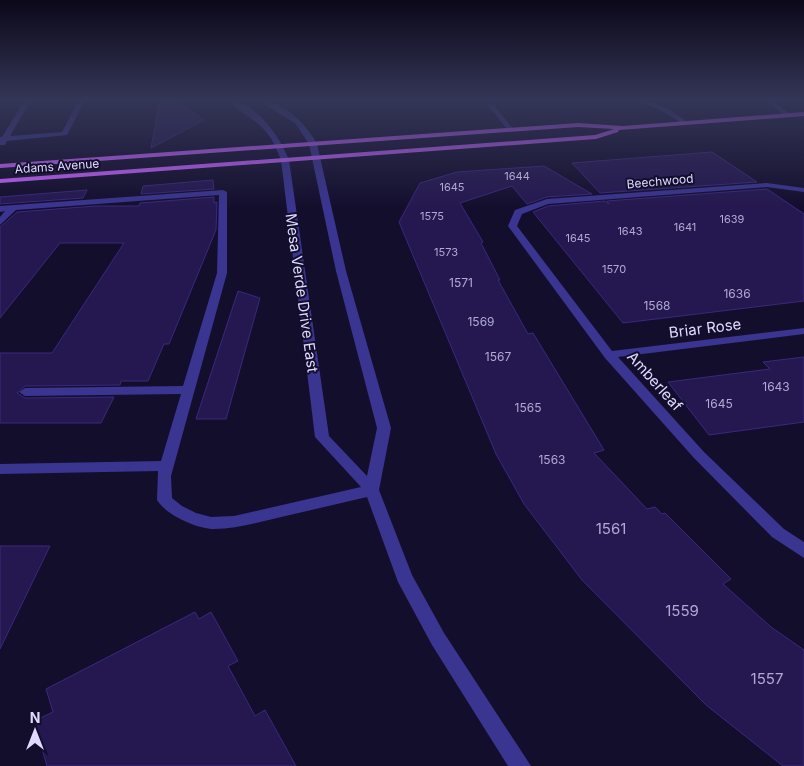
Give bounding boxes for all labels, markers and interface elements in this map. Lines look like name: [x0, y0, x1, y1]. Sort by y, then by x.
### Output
street label: Adams Avenue: [14, 156, 100, 176]
house number: 1644: [504, 169, 530, 183]
street label: Beechwood: [626, 171, 694, 191]
house number: 1645: [439, 180, 465, 194]
house number: 1575: [420, 209, 444, 223]
street label: Mesa Verde Drive East: [281, 212, 323, 374]
house number: 1639: [720, 212, 745, 226]
house number: 1641: [674, 220, 696, 234]
house number: 1643: [617, 224, 643, 238]
house number: 1645: [565, 231, 591, 245]
house number: 1573: [434, 245, 458, 259]
house number: 1570: [602, 262, 626, 276]
house number: 1571: [449, 275, 473, 290]
house number: 1636: [723, 286, 751, 301]
house number: 1568: [643, 298, 671, 313]
house number: 1569: [467, 314, 495, 329]
street label: Briar Rose: [668, 314, 742, 342]
street label: Amberleaf: [623, 347, 687, 415]
house number: 1567: [485, 349, 511, 364]
house number: 1643: [762, 379, 790, 394]
house number: 1645: [705, 396, 733, 411]
house number: 1565: [515, 400, 541, 415]
house number: 1563: [538, 452, 566, 467]
house number: 1561: [596, 519, 626, 538]
house number: 1559: [665, 601, 699, 620]
house number: 1557: [751, 669, 783, 688]
north arrow: [10, 706, 60, 756]
text: N: [30, 709, 40, 726]

